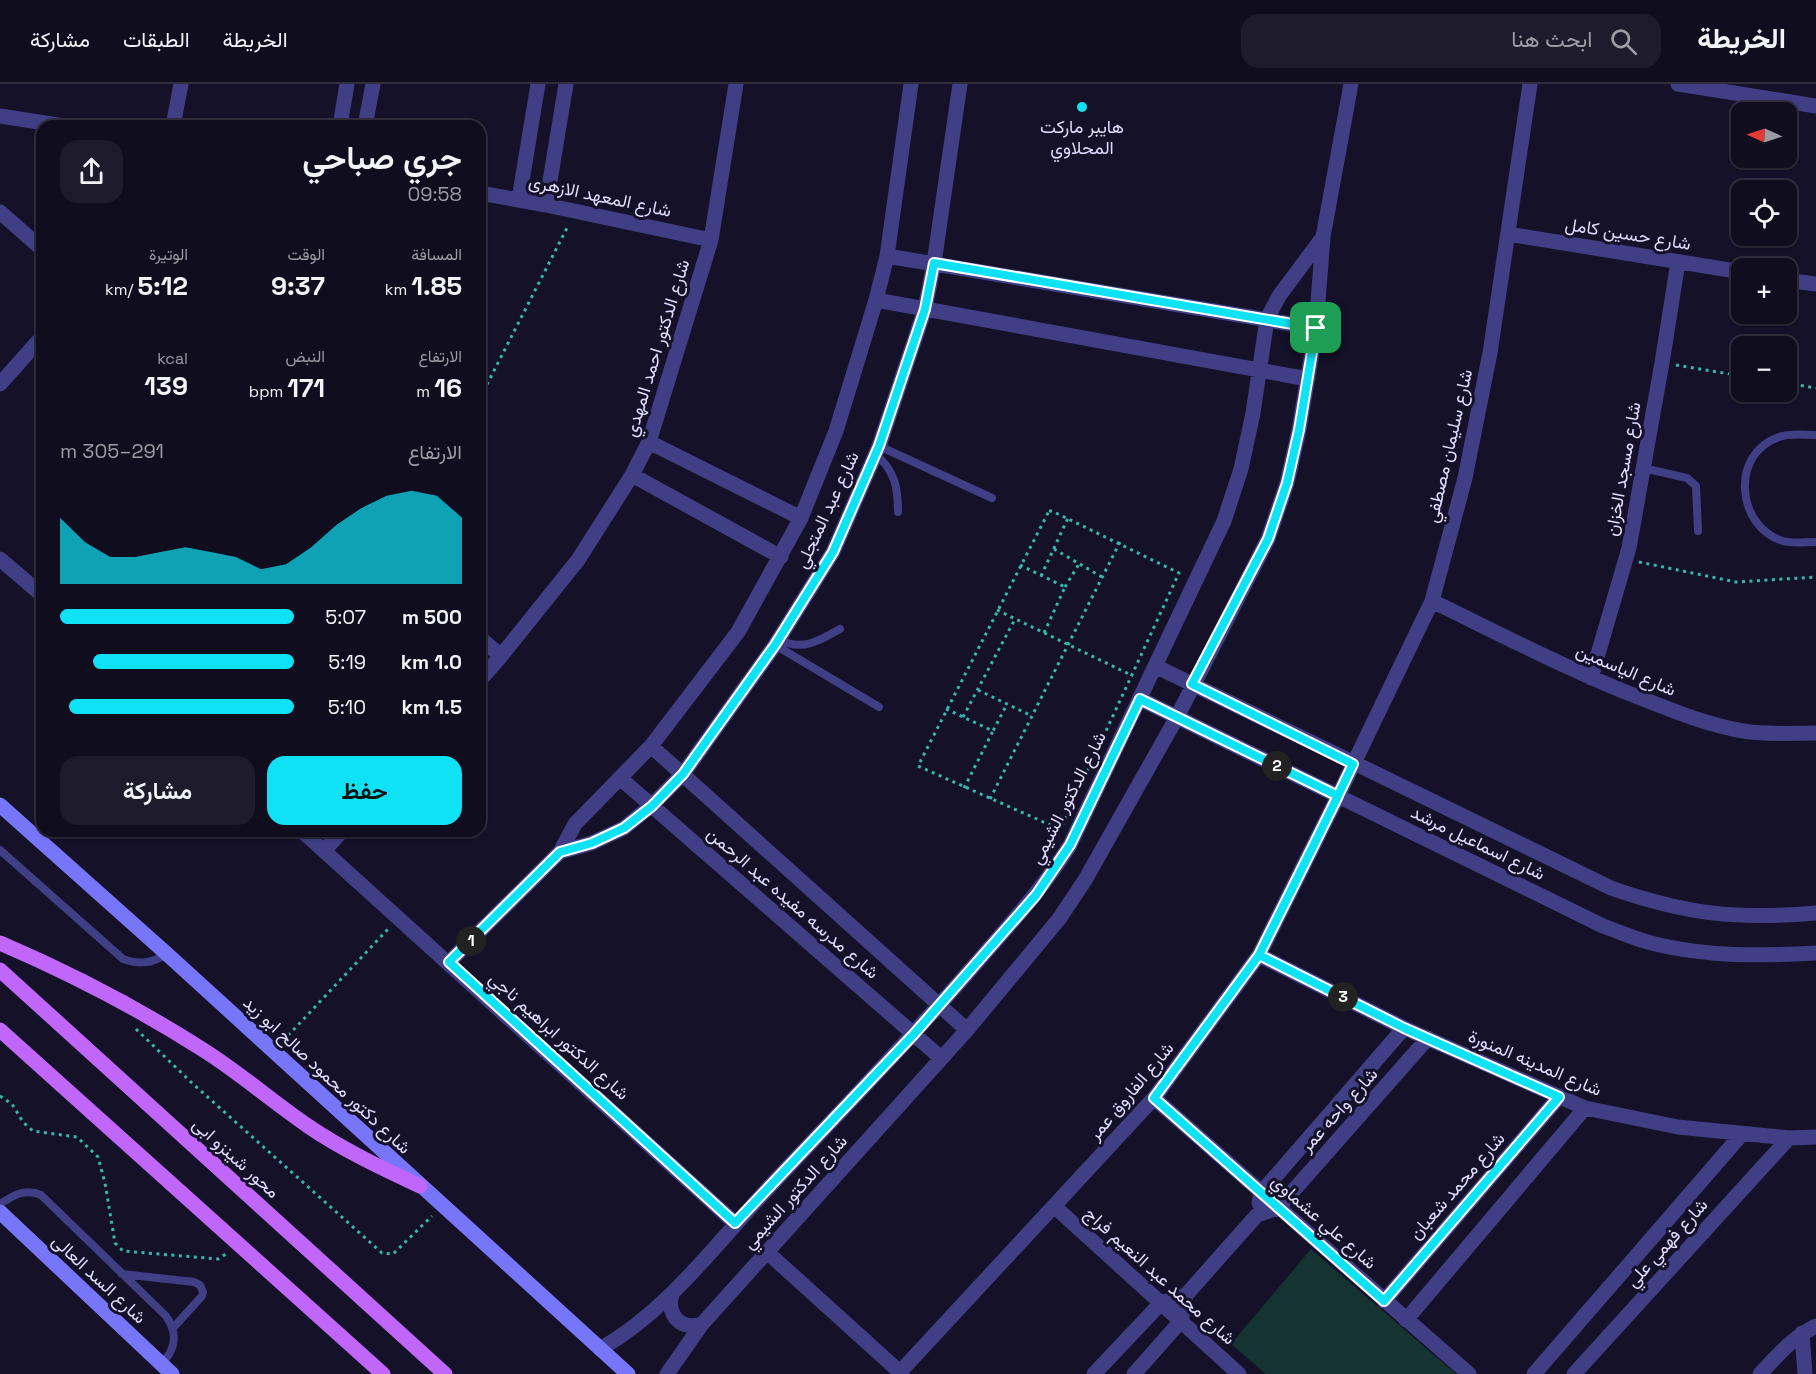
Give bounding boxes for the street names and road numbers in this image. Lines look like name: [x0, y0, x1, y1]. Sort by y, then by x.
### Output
street label: شارع المعهد الازهرى: [526, 169, 674, 223]
street label: شارع حسين كامل: [1563, 212, 1693, 256]
street label: شارع الدكتور احمد المهدي: [619, 256, 698, 441]
street label: شارع سليمان مصطفي: [1420, 367, 1481, 526]
street label: شارع مسجد الخزان: [1599, 400, 1647, 538]
street label: شارع عبد المتجلي: [789, 448, 867, 574]
street label: شارع الياسمين: [1572, 638, 1680, 702]
street label: شارع الدكتور الشيمي: [1024, 727, 1115, 870]
street label: شارع اسماعيل مرشد: [1407, 800, 1549, 886]
street label: شارع مدرسه مفيده عبد الرحمن: [702, 822, 884, 984]
street label: شارع الدكتور ابراهيم ناجي: [482, 967, 634, 1108]
street label: شارع دكتور محمود صالح ابو زيد: [238, 991, 416, 1159]
street label: شارع المدينه المنورة: [1465, 1024, 1605, 1102]
street label: شارع الفاروق عمر: [1082, 1037, 1179, 1146]
street label: شارع واحه عمر: [1294, 1063, 1383, 1158]
street label: محور شينزو ابى: [188, 1112, 285, 1203]
street label: شارع محمد شعبان: [1404, 1127, 1510, 1245]
street label: شارع الدكتور الشيمي: [737, 1130, 855, 1256]
street label: شارع علي عشماوي: [1264, 1169, 1382, 1277]
street label: شارع فهمي علي: [1621, 1193, 1716, 1295]
street label: شارع محمد عبد النعيم فراج: [1079, 1202, 1241, 1350]
street label: شارع السد العالى: [47, 1229, 151, 1329]

